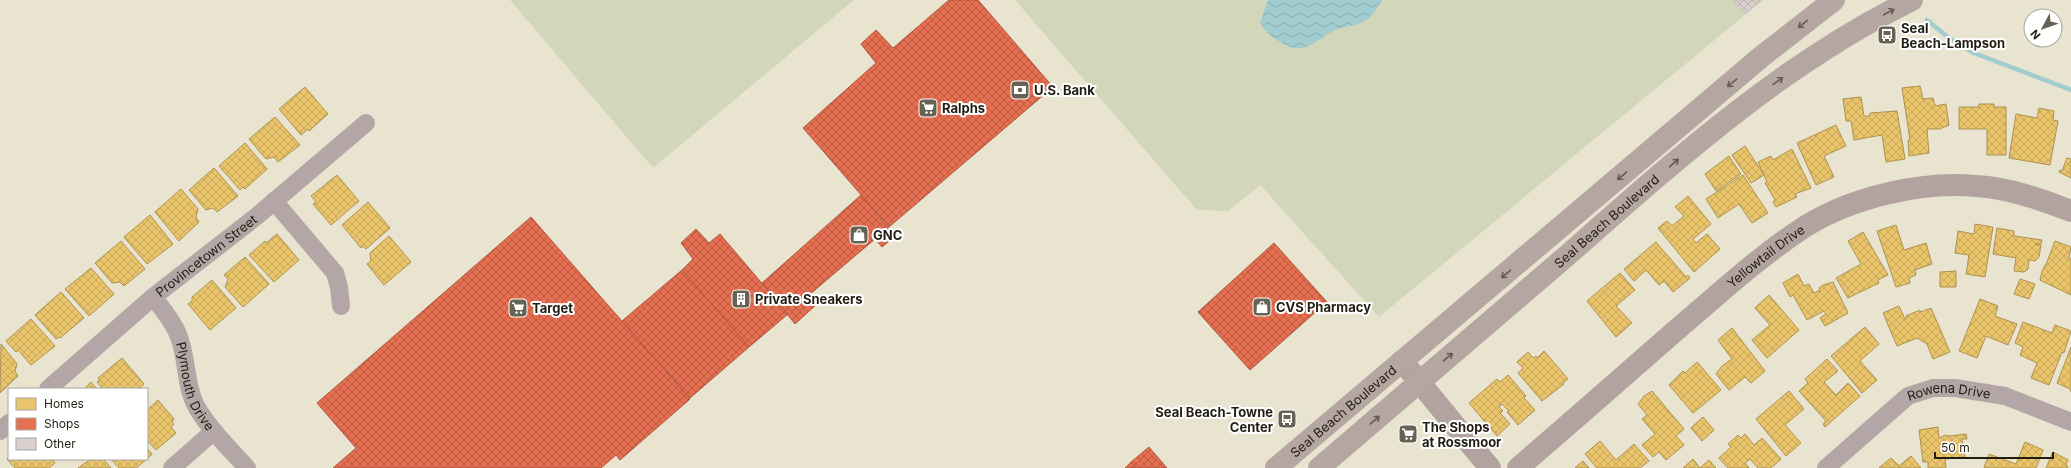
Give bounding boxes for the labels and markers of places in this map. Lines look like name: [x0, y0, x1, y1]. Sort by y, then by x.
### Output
place label: Seal Beach-Lampson: [1901, 20, 2005, 51]
bus stop icon: Seal Beach-Lampson: [1876, 24, 1898, 46]
bank icon: U.S. Bank: [1009, 79, 1031, 101]
place label: U.S. Bank: [1034, 82, 1095, 98]
supermarket icon: Ralphs: [917, 97, 939, 119]
place label: Ralphs: [942, 100, 985, 116]
shop icon: GNC: [848, 224, 870, 246]
place label: GNC: [873, 227, 903, 243]
building icon: Private Sneakers: [730, 288, 752, 310]
place label: Private Sneakers: [755, 291, 863, 307]
shop icon: CVS Pharmacy: [1251, 296, 1273, 318]
supermarket icon: Target: [507, 297, 529, 319]
place label: CVS Pharmacy: [1276, 299, 1371, 315]
place label: Target: [532, 300, 573, 316]
place label: Seal Beach-Towne Center: [1155, 404, 1274, 435]
bus stop icon: Seal Beach-Towne Center: [1276, 408, 1298, 430]
place label: The Shops at Rossmoor: [1422, 419, 1502, 450]
supermarket icon: The Shops at Rossmoor: [1397, 423, 1419, 445]

